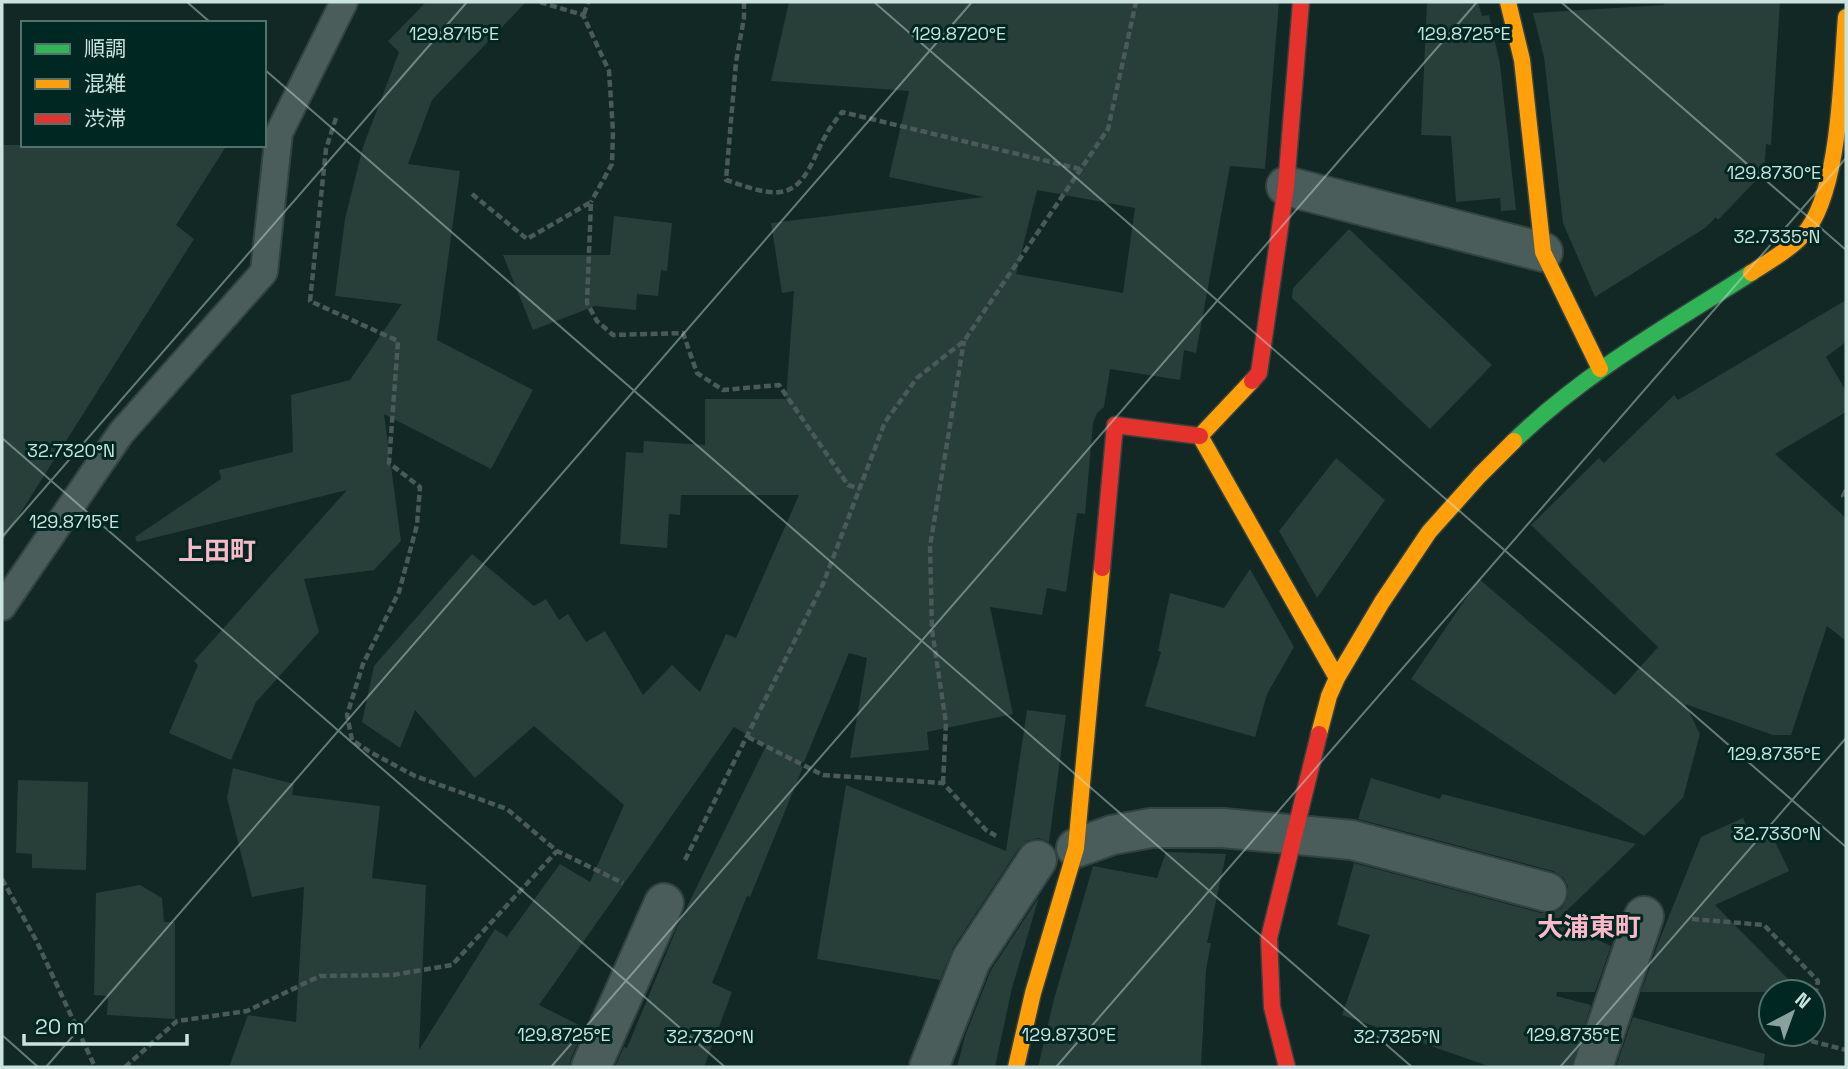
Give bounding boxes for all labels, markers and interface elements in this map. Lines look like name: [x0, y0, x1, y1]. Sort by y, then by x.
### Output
legend: [21, 21, 266, 147]
text: 129.8715°E: [409, 22, 499, 45]
text: 129.8720°E: [912, 22, 1006, 45]
text: 129.8725°E: [1417, 22, 1511, 45]
text: 順調: [84, 35, 126, 62]
text: 混雑: [84, 70, 126, 97]
text: 渋滞: [84, 105, 126, 132]
text: 129.8730°E: [1727, 161, 1821, 184]
text: 32.7335°N: [1733, 225, 1821, 248]
text: 32.7320°N: [27, 439, 115, 462]
text: 129.8715°E: [29, 510, 119, 533]
district label: 上田町: [178, 534, 256, 568]
text: 129.8735°E: [1727, 742, 1821, 765]
text: 32.7330°N: [1733, 822, 1821, 845]
district label: 大浦東町: [1537, 910, 1641, 944]
north arrow: [1757, 978, 1827, 1048]
text: N: [1790, 987, 1816, 1014]
scale bar: [24, 1002, 187, 1046]
text: 20 m: [35, 1013, 85, 1040]
text: 129.8725°E: [517, 1023, 611, 1046]
text: 129.8730°E: [1022, 1023, 1116, 1046]
text: 129.8735°E: [1526, 1023, 1620, 1046]
text: 32.7320°N: [666, 1025, 754, 1048]
text: 32.7325°N: [1353, 1025, 1441, 1048]

